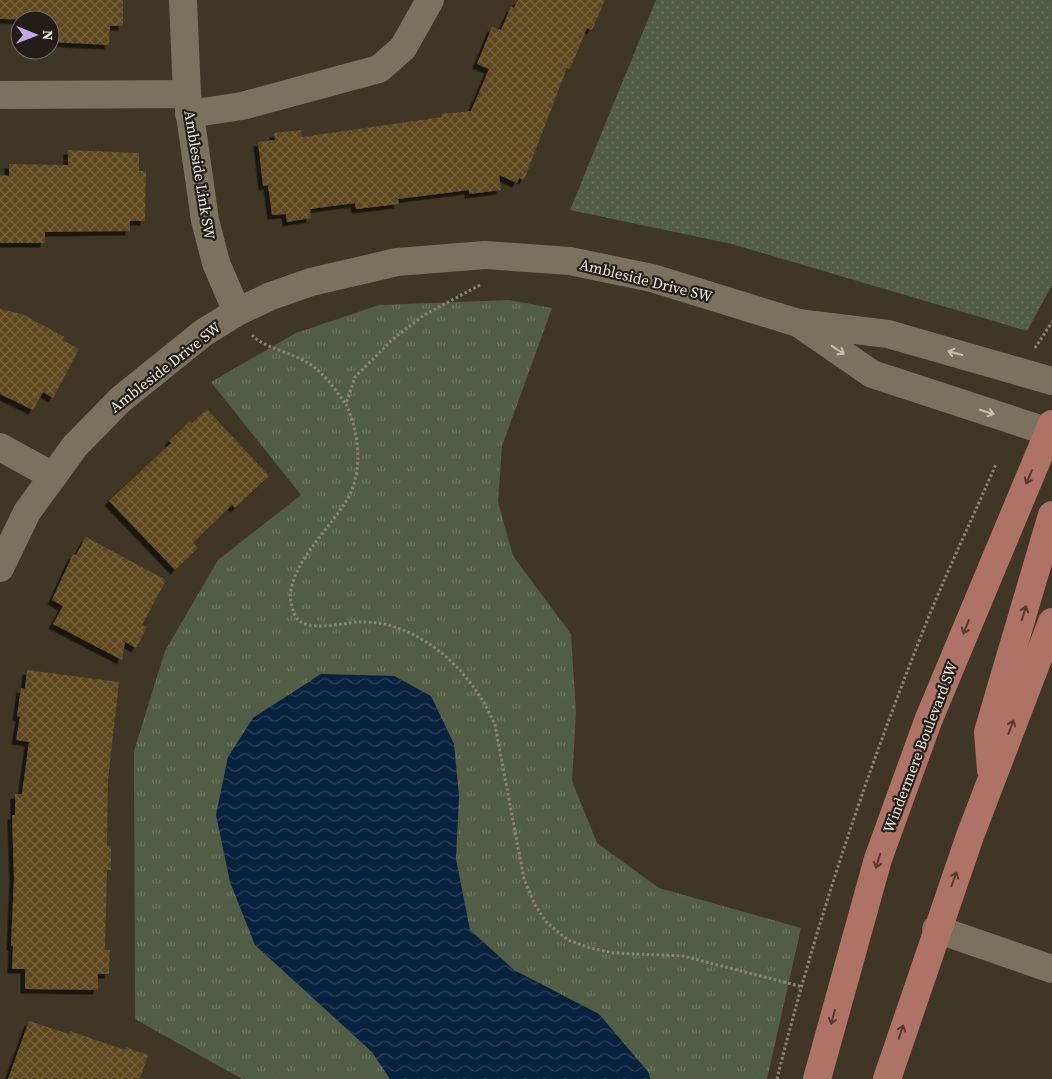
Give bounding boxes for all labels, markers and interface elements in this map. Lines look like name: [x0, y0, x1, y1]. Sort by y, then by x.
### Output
north arrow: [10, 10, 60, 60]
text: N: [38, 30, 58, 41]
street label: Ambleside Link SW: [179, 109, 221, 242]
street label: Ambleside Drive SW: [577, 253, 715, 307]
street label: Ambleside Drive SW: [105, 316, 226, 417]
one-way arrow: [831, 345, 845, 355]
one-way arrow: [947, 348, 963, 358]
one-way arrow: [979, 407, 995, 417]
one-way arrow: [1023, 469, 1033, 484]
one-way arrow: [1019, 605, 1029, 621]
one-way arrow: [961, 619, 970, 634]
street label: Windermere Boulevard SW: [878, 658, 963, 836]
one-way arrow: [1007, 720, 1016, 735]
one-way arrow: [873, 853, 882, 868]
one-way arrow: [950, 872, 959, 887]
one-way arrow: [828, 1009, 838, 1025]
one-way arrow: [897, 1025, 906, 1041]

